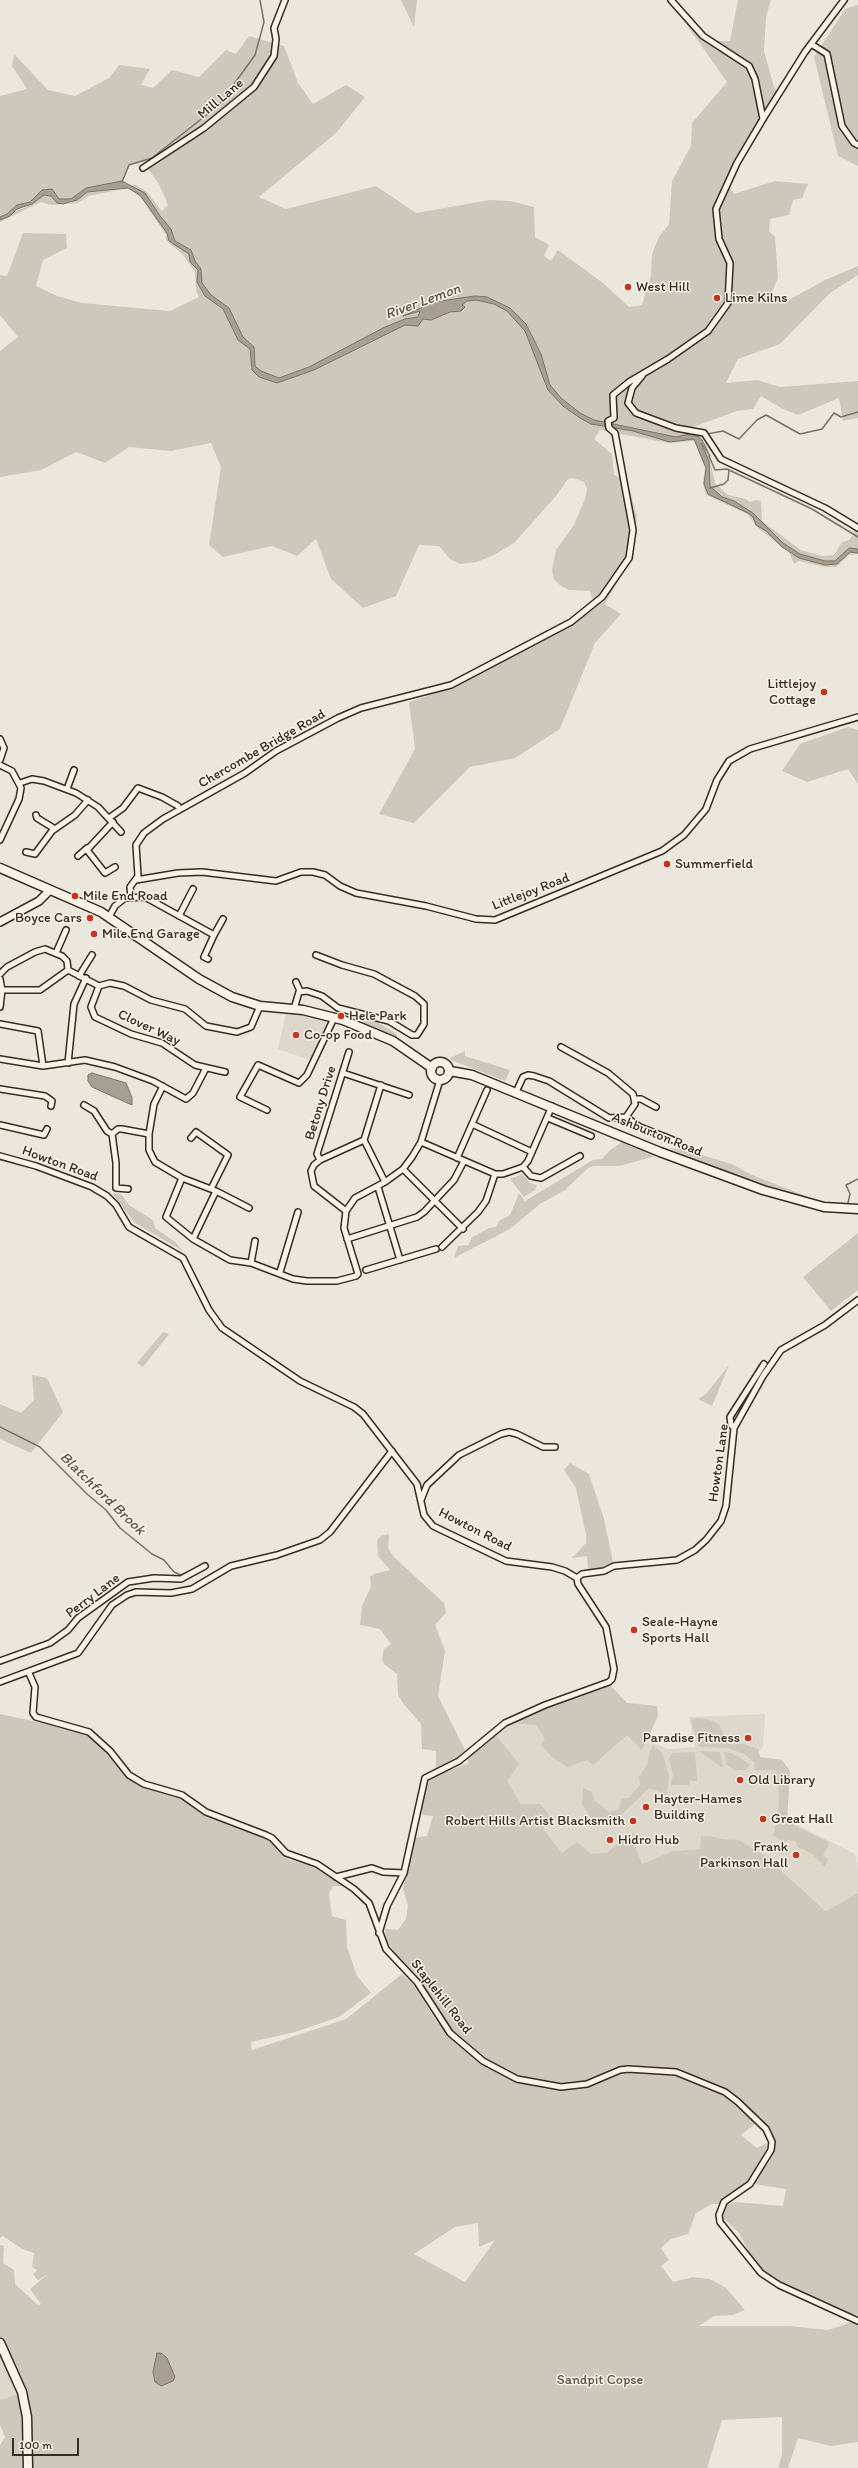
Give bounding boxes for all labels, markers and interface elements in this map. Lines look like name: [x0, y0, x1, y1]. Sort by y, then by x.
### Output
street label: Mill Lane: [195, 75, 247, 123]
place label: West Hill: [636, 279, 690, 295]
water label: River Lemon: [383, 280, 463, 324]
marker: West Hill: [623, 282, 633, 292]
place label: Lime Kilns: [725, 290, 787, 306]
marker: Lime Kilns: [712, 293, 722, 303]
place label: Littlejoy Cottage: [768, 676, 816, 708]
marker: Littlejoy Cottage: [819, 687, 829, 697]
street label: Chercombe Bridge Road: [195, 706, 329, 792]
place label: Summerfield: [675, 856, 753, 872]
marker: Summerfield: [662, 859, 672, 869]
street label: Littlejoy Road: [490, 870, 572, 914]
place label: Mile End Road: [83, 888, 168, 904]
marker: Mile End Road: [70, 891, 80, 901]
place label: Boyce Cars: [15, 910, 82, 926]
marker: Boyce Cars: [85, 913, 95, 923]
place label: Mile End Garage: [102, 926, 200, 942]
marker: Mile End Garage: [89, 929, 99, 939]
street label: Clover Way: [115, 1006, 183, 1050]
place label: Hele Park: [349, 1008, 407, 1024]
marker: Hele Park: [336, 1011, 346, 1021]
place label: Co-op Food: [304, 1027, 372, 1043]
marker: Co-op Food: [291, 1030, 301, 1040]
street label: Betony Drive: [302, 1064, 340, 1142]
street label: Ashburton Road: [609, 1109, 705, 1161]
street label: Howton Road: [20, 1142, 100, 1186]
street label: Howton Lane: [705, 1423, 733, 1503]
water label: Blatchford Brook: [55, 1449, 149, 1539]
street label: Howton Road: [436, 1504, 514, 1556]
street label: Perry Lane: [62, 1570, 124, 1622]
place label: Seale-Hayne Sports Hall: [642, 1614, 718, 1646]
marker: Seale-Hayne Sports Hall: [629, 1625, 639, 1635]
place label: Paradise Fitness: [643, 1730, 740, 1746]
marker: Paradise Fitness: [743, 1733, 753, 1743]
place label: Old Library: [748, 1772, 815, 1788]
marker: Old Library: [735, 1775, 745, 1785]
place label: Hayter-Hames Building: [654, 1791, 742, 1824]
marker: Hayter-Hames Building: [641, 1802, 651, 1812]
place label: Great Hall: [771, 1811, 833, 1827]
place label: Robert Hills Artist Blacksmith: [445, 1813, 625, 1829]
marker: Great Hall: [758, 1814, 768, 1824]
marker: Robert Hills Artist Blacksmith: [628, 1816, 638, 1826]
place label: Hidro Hub: [618, 1832, 679, 1848]
marker: Hidro Hub: [605, 1835, 615, 1845]
place label: Frank Parkinson Hall: [700, 1839, 788, 1872]
marker: Frank Parkinson Hall: [791, 1850, 801, 1860]
street label: Staplehill Road: [407, 1956, 475, 2038]
park label: Sandpit Copse: [557, 2372, 643, 2388]
scale bar: [14, 2430, 81, 2456]
text: 100 m: [19, 2438, 52, 2452]

